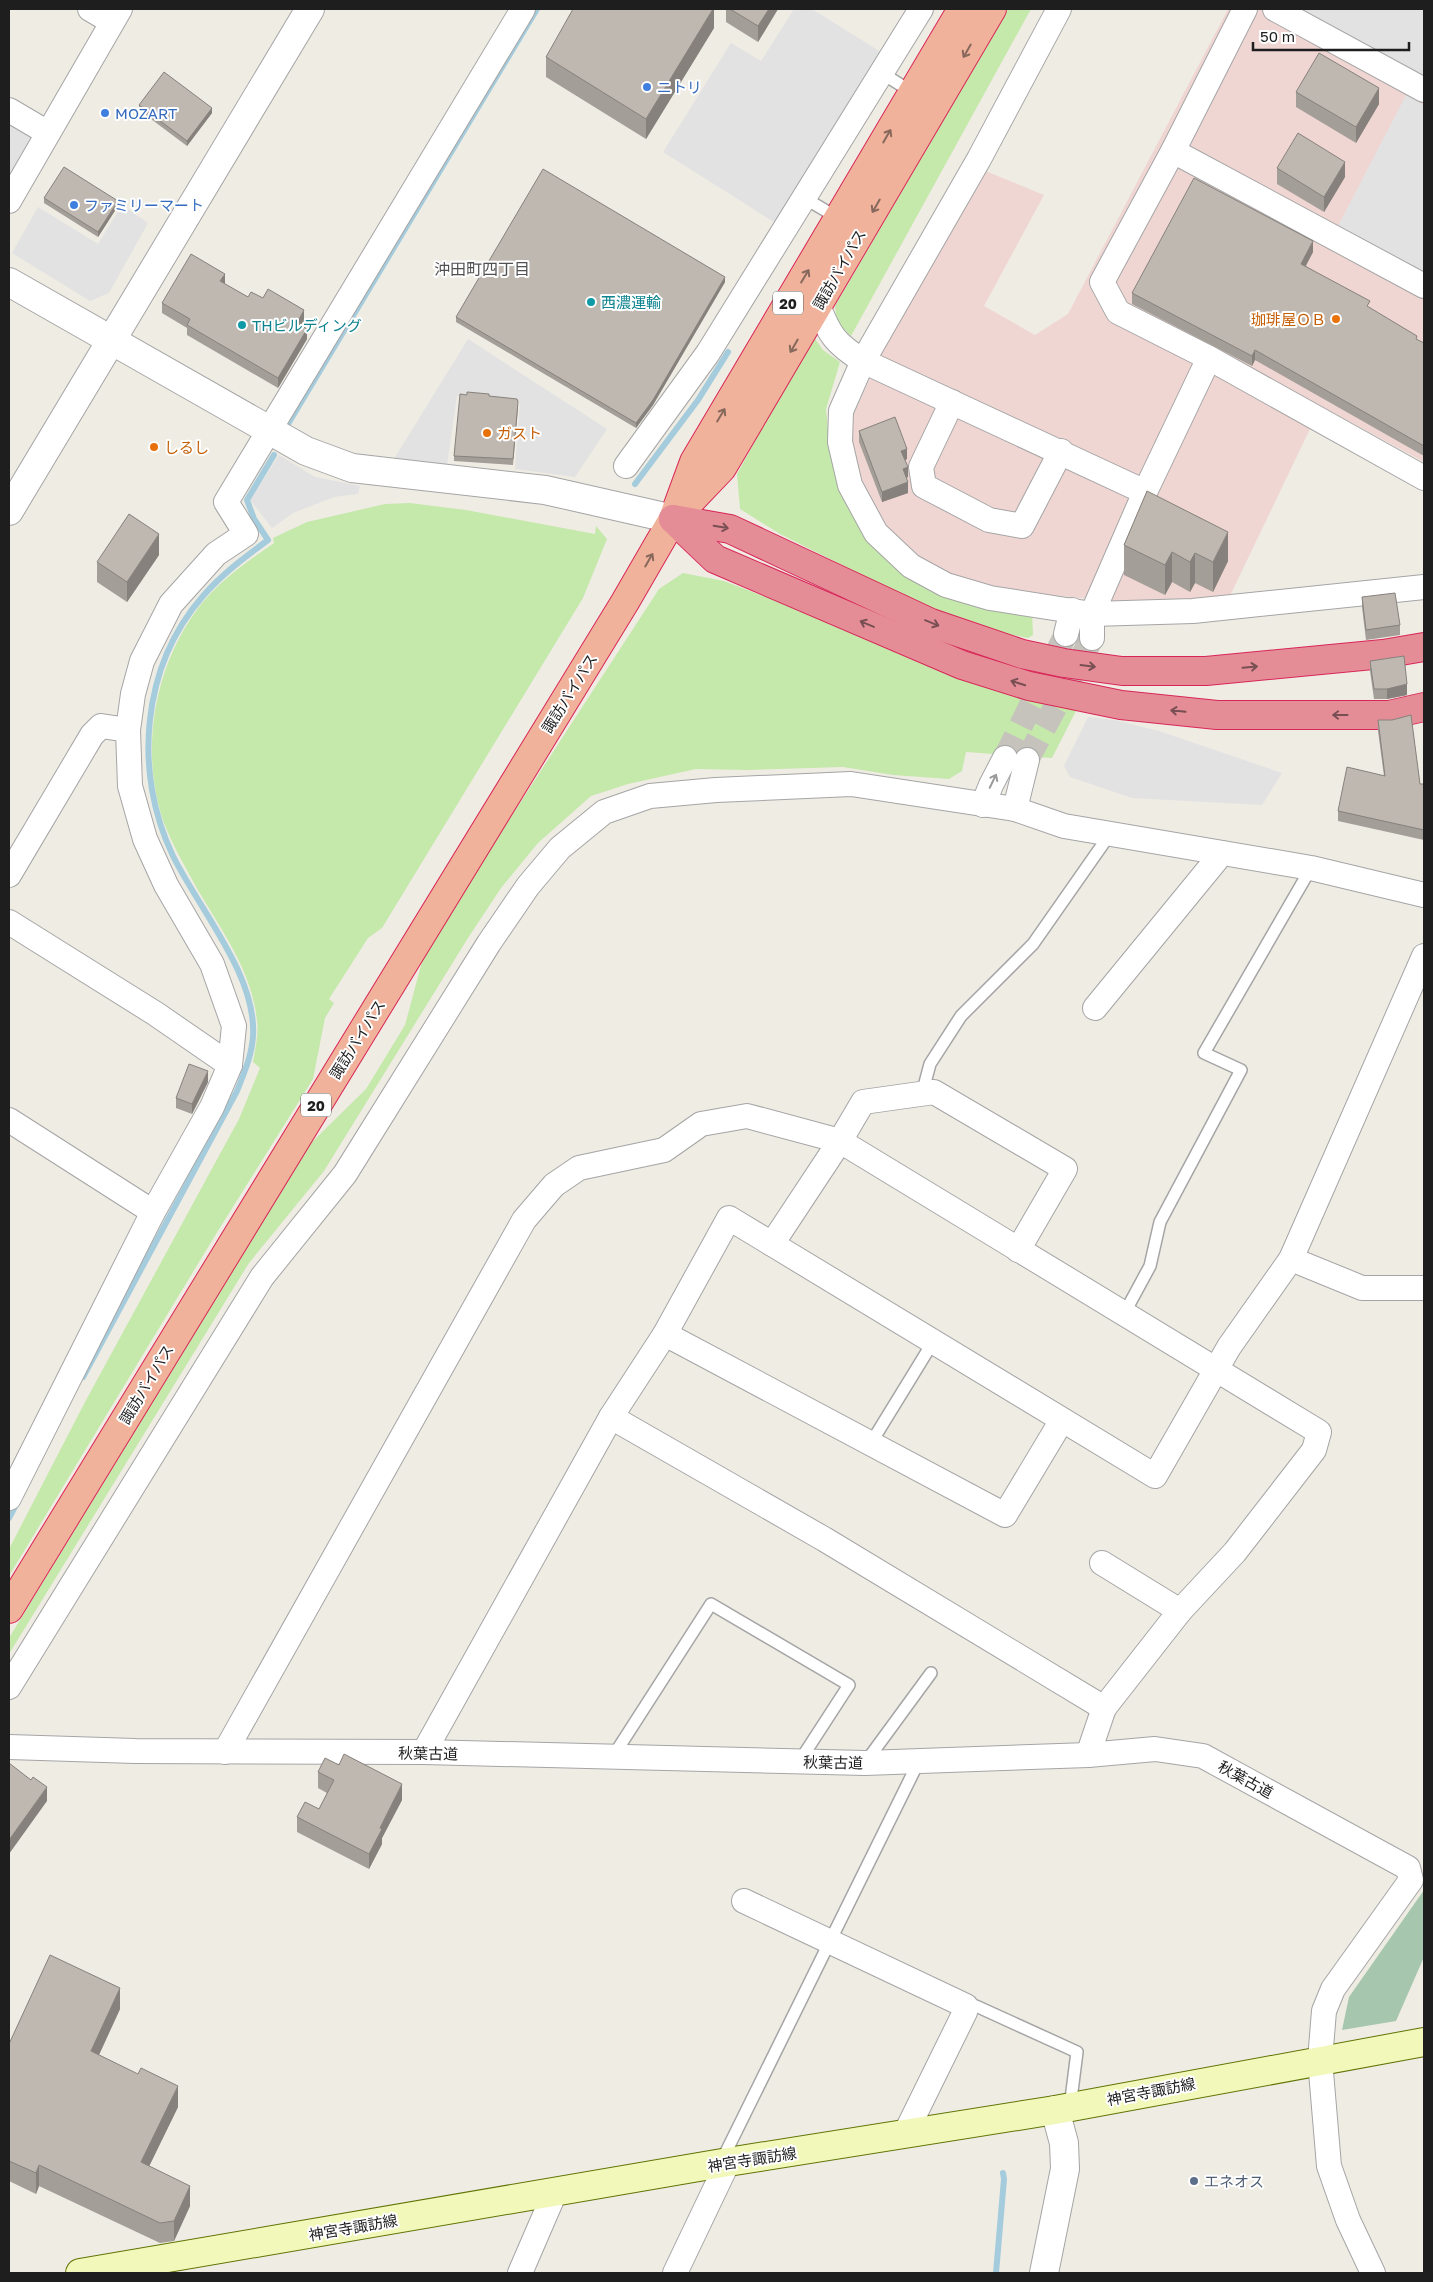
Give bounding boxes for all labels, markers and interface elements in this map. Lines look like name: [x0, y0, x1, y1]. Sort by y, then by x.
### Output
scale bar: [1253, 20, 1409, 52]
text: 50 m: [1260, 27, 1295, 45]
one-way arrow: [962, 43, 972, 57]
place label: ニトリ: [657, 78, 702, 96]
marker: ニトリ: [641, 81, 653, 93]
place label: MOZART: [115, 104, 177, 122]
marker: MOZART: [99, 107, 111, 119]
one-way arrow: [882, 129, 892, 143]
place label: ファミリーマート: [84, 196, 204, 214]
one-way arrow: [871, 198, 881, 212]
marker: ファミリーマート: [68, 199, 80, 211]
street label: 諏訪バイパス: [809, 226, 869, 312]
district label: 沖田町四丁目: [434, 259, 530, 279]
one-way arrow: [800, 269, 810, 283]
road number: 20: [773, 292, 803, 314]
place label: 西濃運輸: [601, 293, 661, 311]
marker: 西濃運輸: [585, 296, 597, 308]
place label: 珈琲屋ＯＢ: [1251, 310, 1326, 328]
marker: 珈琲屋ＯＢ: [1330, 313, 1342, 325]
place label: THビルディング: [252, 316, 362, 334]
marker: THビルディング: [236, 319, 248, 331]
one-way arrow: [788, 338, 798, 352]
one-way arrow: [717, 409, 727, 423]
place label: ガスト: [497, 424, 542, 442]
marker: ガスト: [481, 427, 493, 439]
place label: しるし: [164, 438, 209, 456]
marker: しるし: [148, 441, 160, 453]
one-way arrow: [712, 523, 728, 533]
one-way arrow: [644, 553, 654, 568]
one-way arrow: [860, 619, 875, 629]
one-way arrow: [924, 619, 939, 628]
street label: 諏訪バイパス: [538, 650, 600, 736]
one-way arrow: [1080, 662, 1096, 672]
one-way arrow: [1242, 662, 1258, 671]
one-way arrow: [1011, 678, 1026, 687]
one-way arrow: [1170, 706, 1186, 716]
one-way arrow: [1332, 710, 1348, 720]
one-way arrow: [989, 774, 998, 789]
street label: 諏訪バイパス: [326, 996, 388, 1082]
road number: 20: [301, 1094, 331, 1116]
street label: 諏訪バイパス: [115, 1341, 177, 1427]
street label: 秋葉古道: [398, 1743, 458, 1763]
street label: 秋葉古道: [803, 1752, 863, 1772]
street label: 秋葉古道: [1215, 1757, 1277, 1801]
street label: 神宮寺諏訪線: [1105, 2074, 1197, 2108]
street label: 神宮寺諏訪線: [706, 2143, 798, 2175]
place label: エネオス: [1204, 2172, 1264, 2190]
marker: エネオス: [1188, 2175, 1200, 2187]
street label: 神宮寺諏訪線: [307, 2210, 399, 2244]

